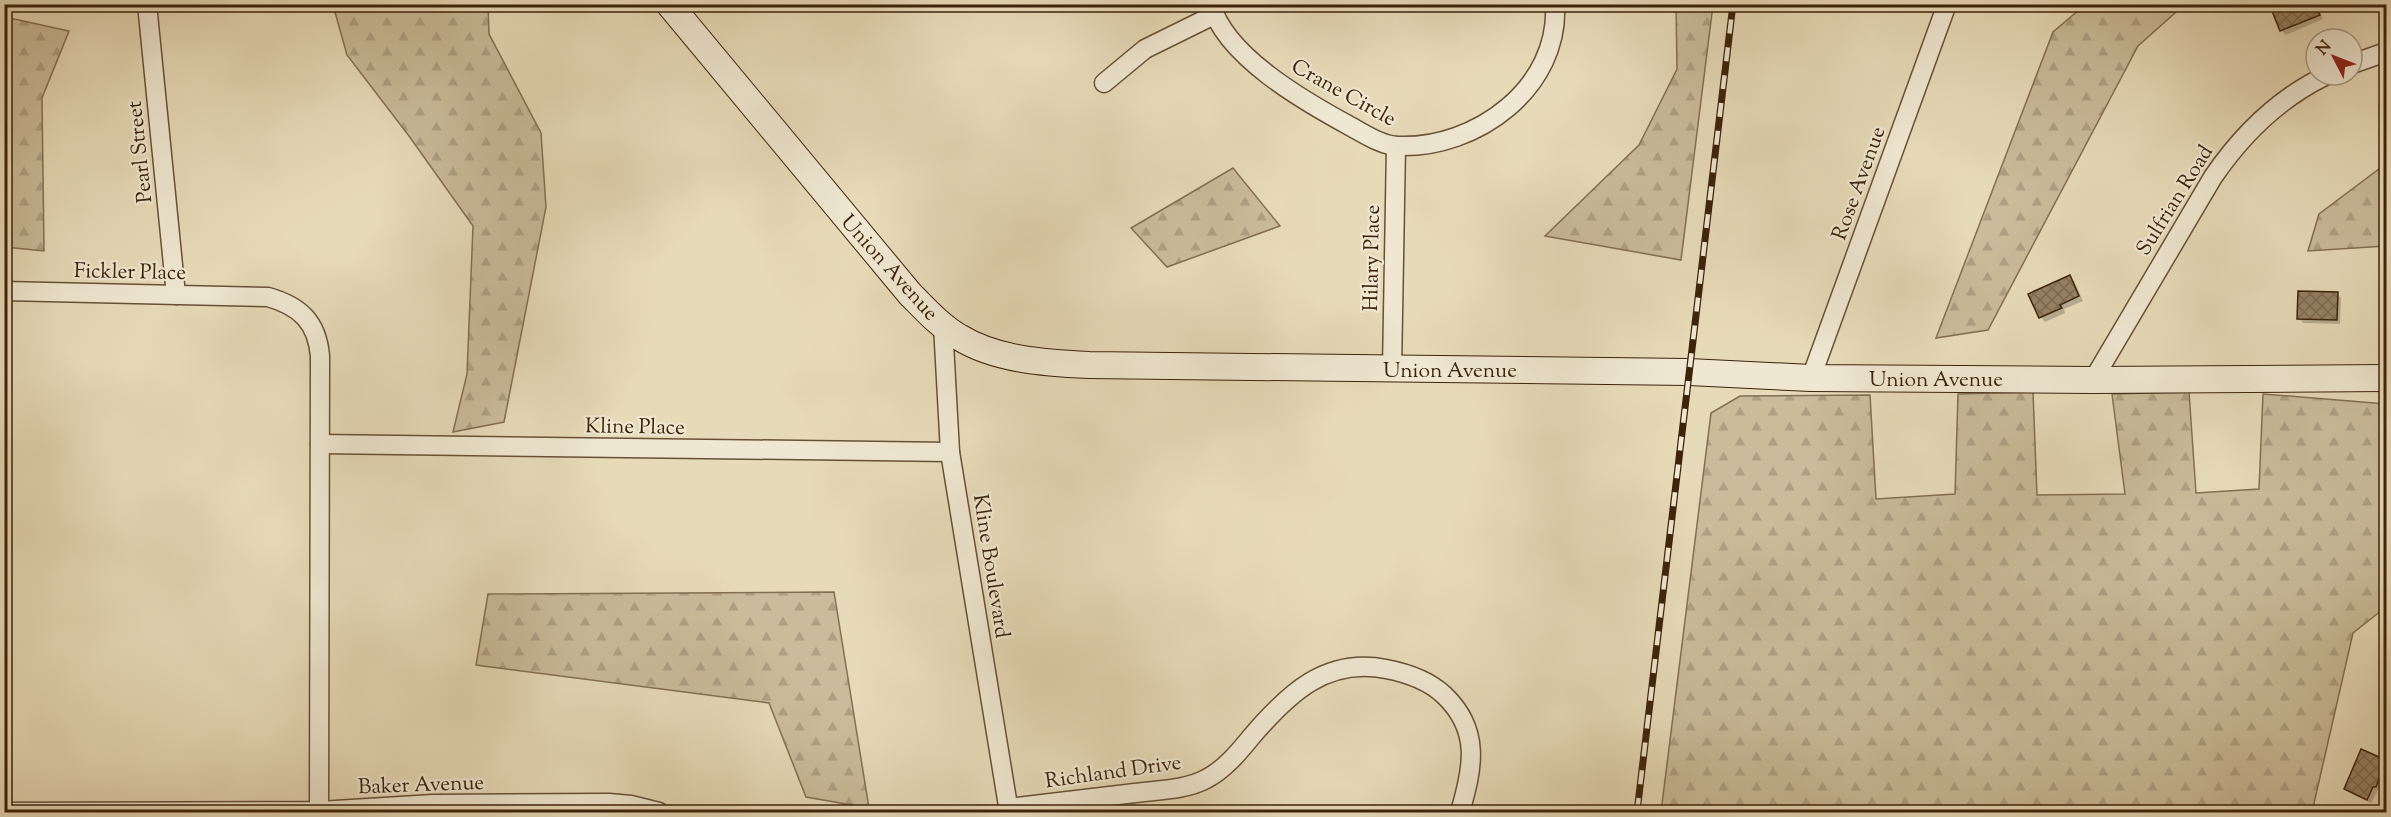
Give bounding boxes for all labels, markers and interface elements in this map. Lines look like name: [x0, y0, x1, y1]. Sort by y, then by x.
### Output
north arrow: [2304, 27, 2364, 87]
text: N: [2312, 36, 2338, 61]
street label: Crane Circle: [1285, 53, 1401, 135]
street label: Pearl Street: [121, 99, 161, 204]
street label: Rose Avenue: [1825, 123, 1894, 245]
street label: Sulfrian Road: [2130, 140, 2222, 262]
street label: Hilary Place: [1357, 204, 1389, 312]
street label: Union Avenue: [833, 209, 944, 328]
street label: Fickler Place: [74, 257, 186, 289]
street label: Union Avenue: [1383, 357, 1517, 387]
street label: Union Avenue: [1869, 366, 2003, 396]
street label: Kline Place: [585, 412, 685, 444]
street label: Kline Boulevard: [964, 492, 1016, 641]
street label: Richland Drive: [1043, 749, 1183, 797]
street label: Baker Avenue: [357, 769, 485, 803]

